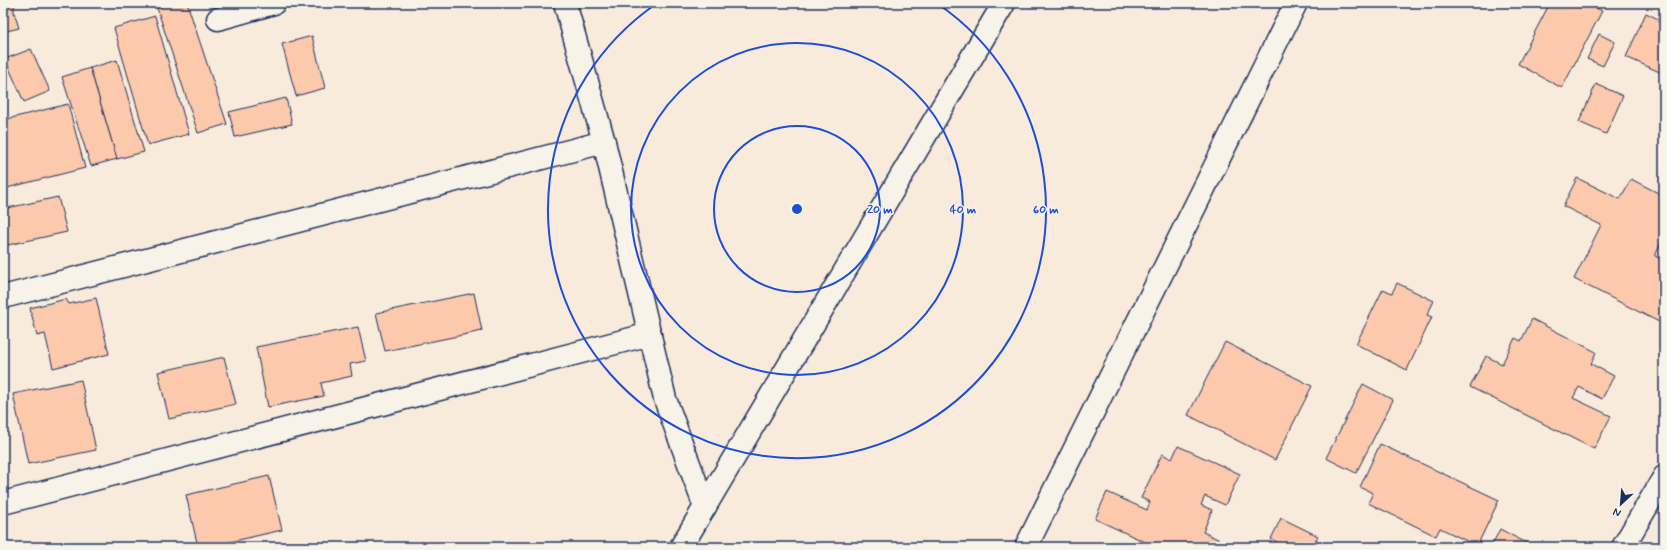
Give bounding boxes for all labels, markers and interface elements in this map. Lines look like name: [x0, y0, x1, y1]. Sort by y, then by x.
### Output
centre of rings: [790, 202, 804, 216]
text: 20 m: [867, 202, 893, 218]
text: 40 m: [950, 202, 977, 218]
text: 60 m: [1033, 202, 1059, 218]
north arrow: [1601, 484, 1641, 524]
text: N: [1611, 504, 1623, 520]

